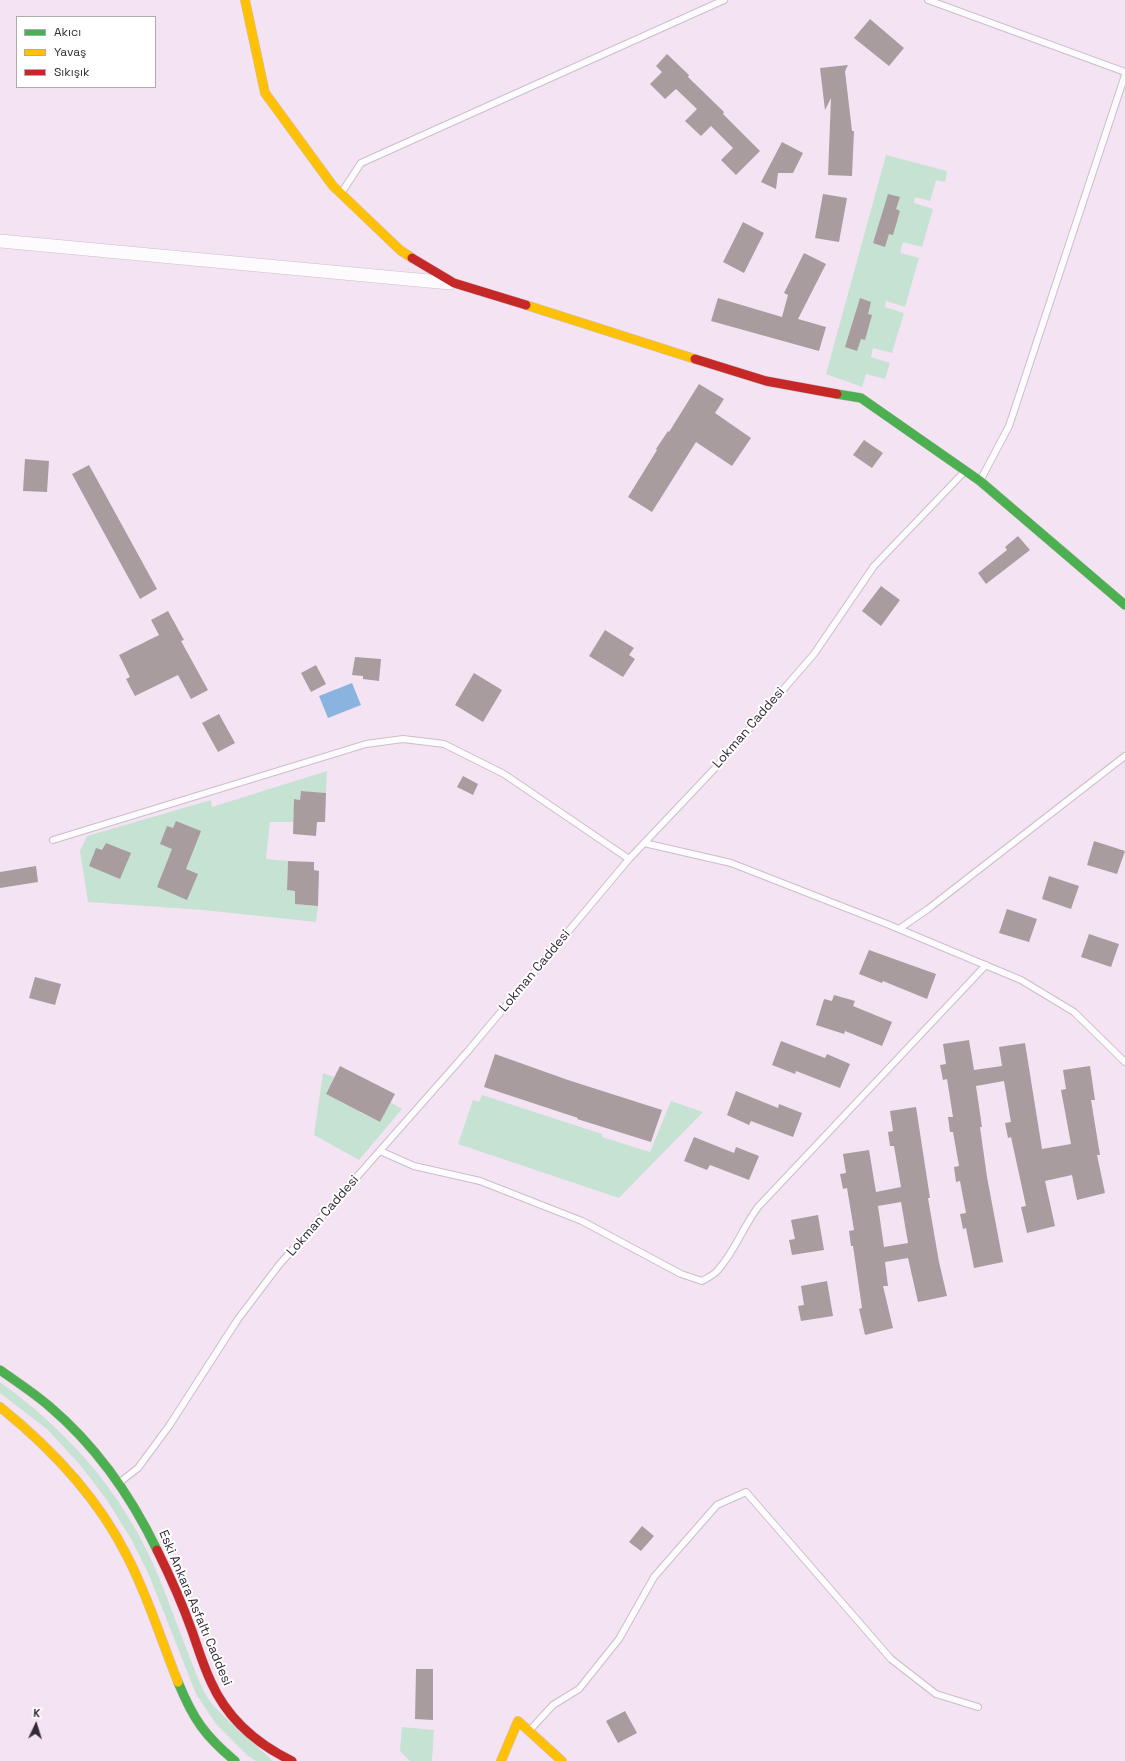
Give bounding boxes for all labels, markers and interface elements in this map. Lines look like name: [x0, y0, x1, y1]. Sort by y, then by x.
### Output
legend: [16, 16, 156, 88]
text: Akıcı: [54, 24, 81, 40]
text: Yavaş: [54, 44, 86, 60]
text: Sıkışık: [54, 64, 89, 80]
street label: Lokman Caddesi: [710, 684, 788, 772]
street label: Lokman Caddesi: [496, 927, 574, 1015]
street label: Lokman Caddesi: [284, 1172, 362, 1260]
street label: Eski Ankara Asfaltı Caddesi: [155, 1528, 235, 1688]
north arrow: [16, 1705, 56, 1745]
text: K: [33, 1706, 41, 1720]

